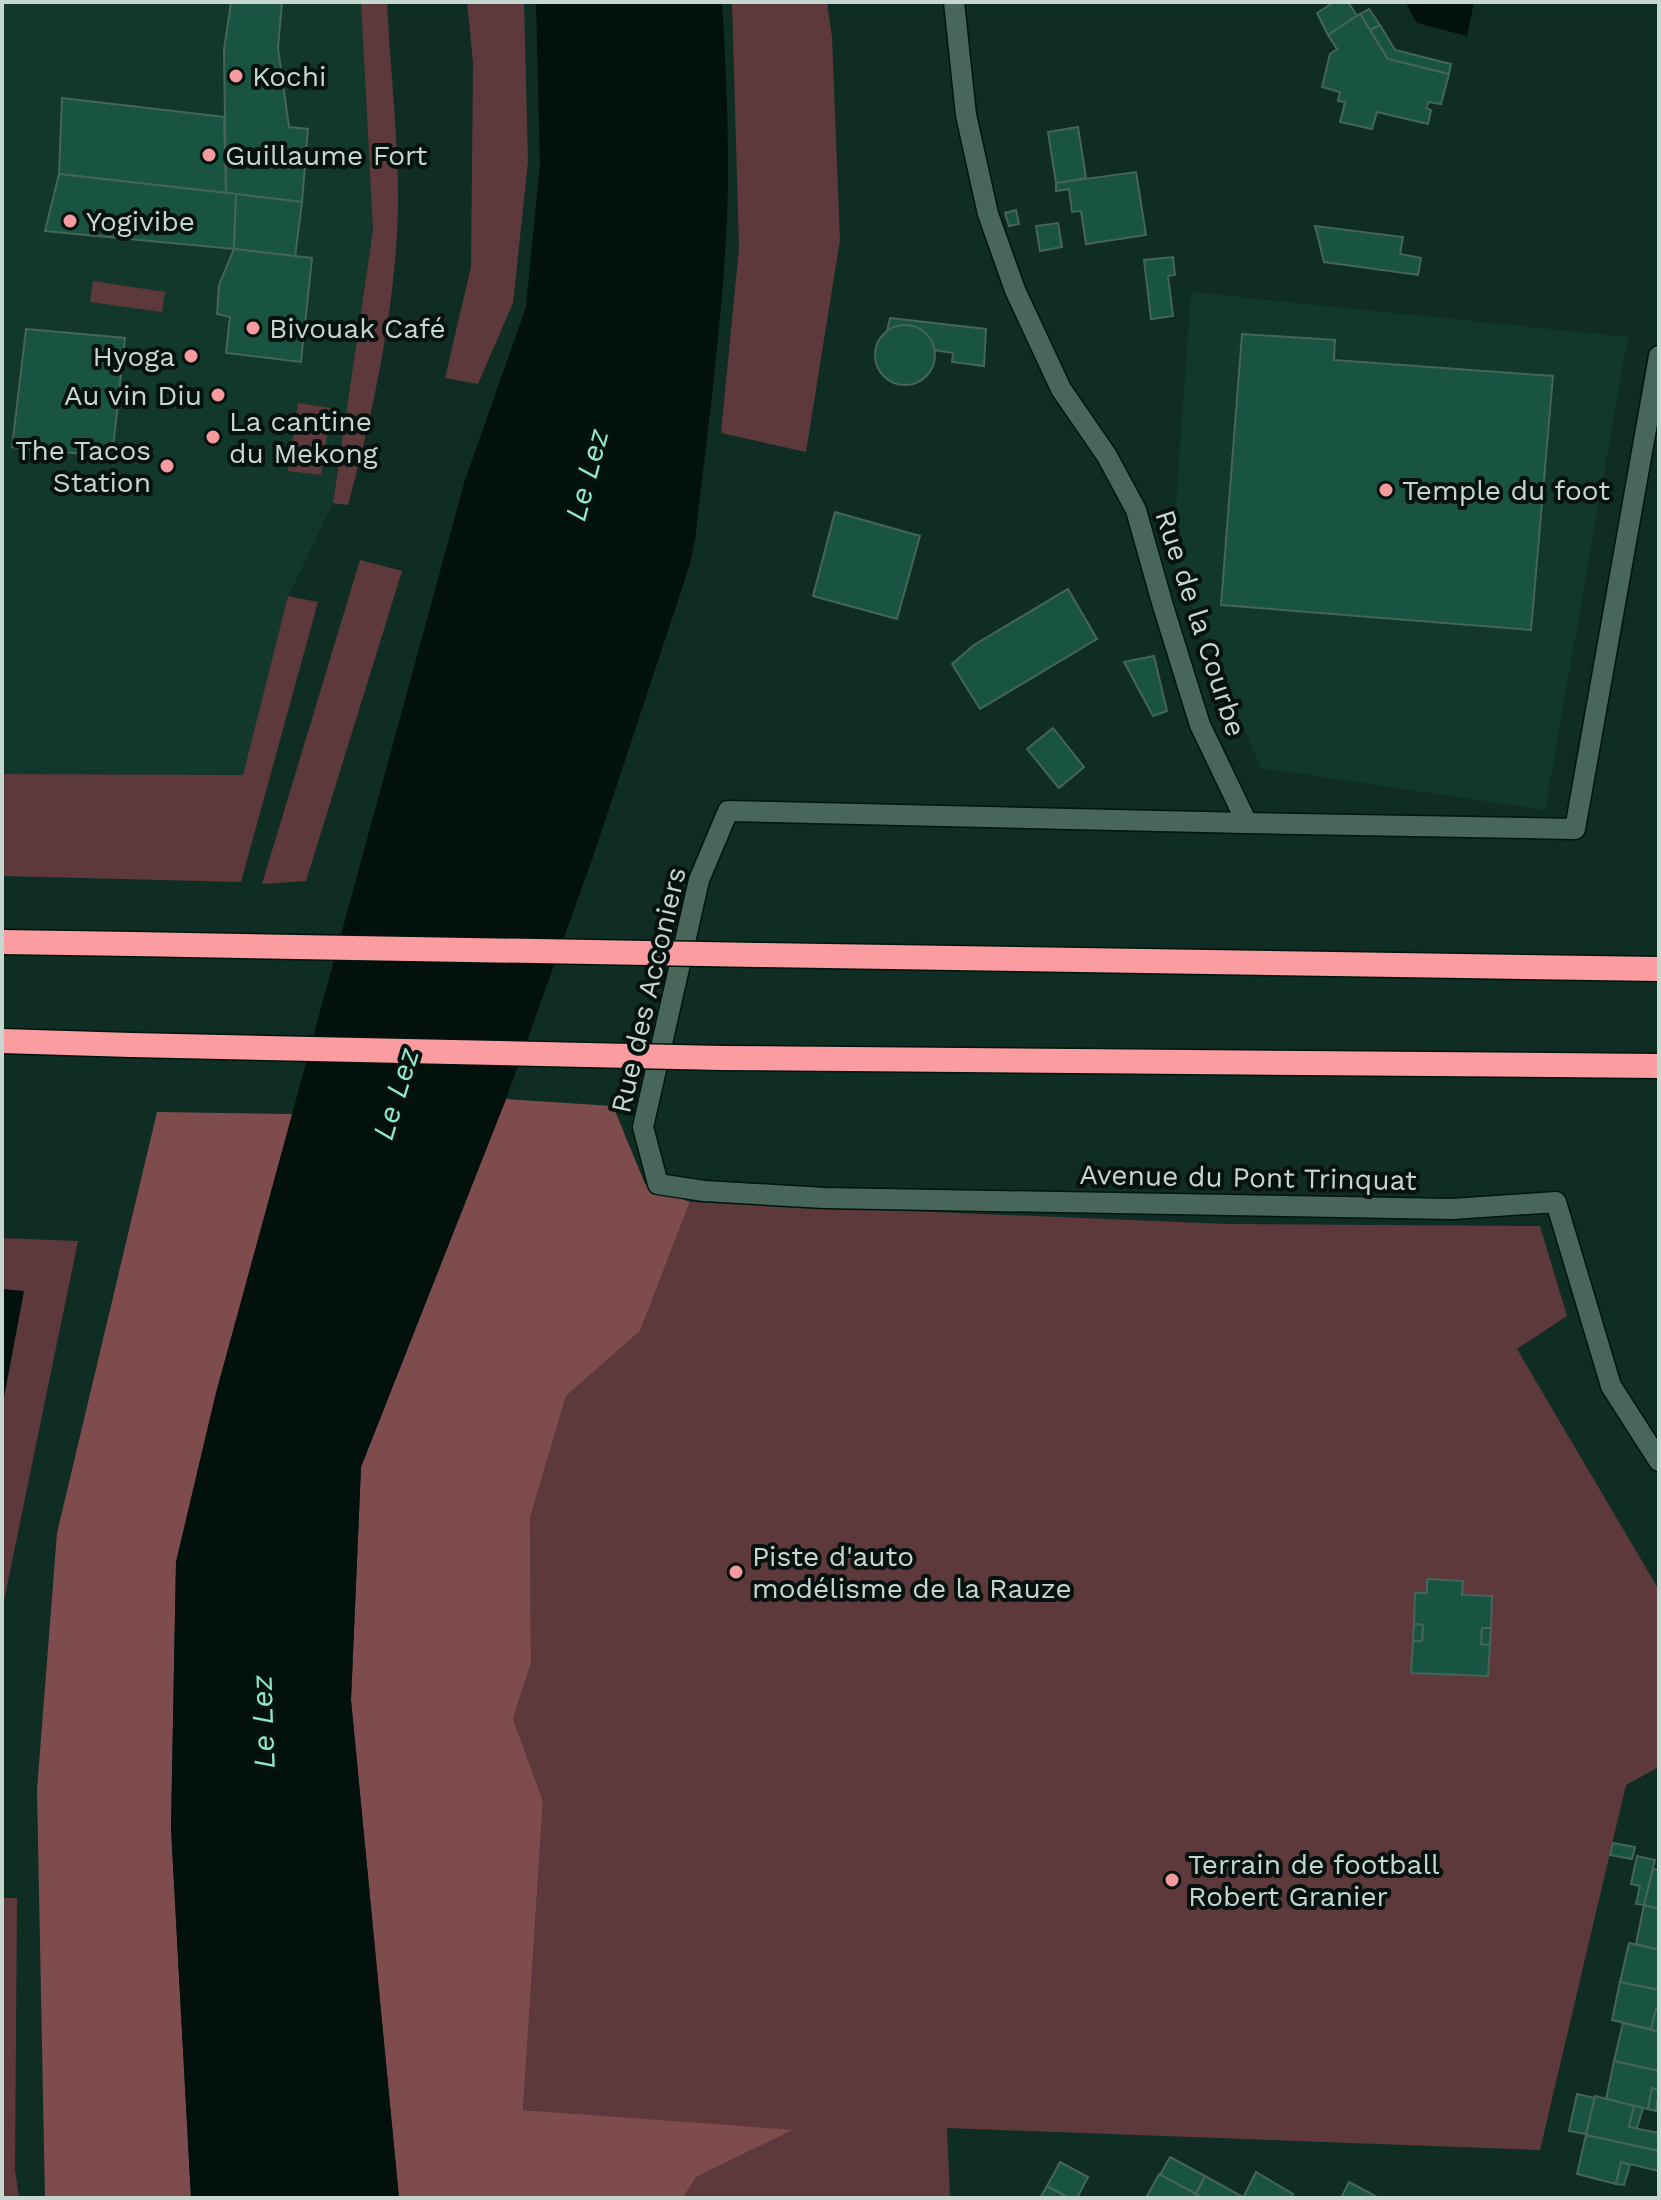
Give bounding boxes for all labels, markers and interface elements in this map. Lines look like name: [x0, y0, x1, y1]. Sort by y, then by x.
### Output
place label: Kochi: [252, 60, 326, 93]
marker: Kochi: [227, 67, 245, 85]
place label: Guillaume Fort: [225, 139, 428, 172]
marker: Guillaume Fort: [200, 146, 218, 164]
place label: Yogivibe: [86, 205, 195, 238]
marker: Yogivibe: [61, 212, 79, 230]
place label: Bivouak Café: [269, 312, 446, 345]
marker: Bivouak Café: [244, 319, 262, 337]
place label: Hyoga: [92, 340, 175, 373]
marker: Hyoga: [182, 347, 200, 365]
place label: Au vin Diu: [64, 379, 202, 412]
marker: Au vin Diu: [209, 386, 227, 404]
place label: La cantine du Mekong: [229, 405, 378, 470]
water label: Le Lez: [557, 424, 616, 525]
marker: La cantine du Mekong: [204, 428, 222, 446]
place label: The Tacos Station: [15, 434, 151, 499]
marker: The Tacos Station: [158, 457, 176, 475]
place label: Temple du foot: [1402, 474, 1610, 507]
marker: Temple du foot: [1377, 481, 1395, 499]
street label: Rue de la Courbe: [1148, 506, 1253, 741]
street label: Rue des Acconiers: [604, 864, 693, 1116]
water label: Le Lez: [365, 1043, 426, 1144]
street label: Avenue du Pont Trinquat: [1079, 1158, 1417, 1197]
place label: Piste d'auto modélisme de la Rauze: [752, 1540, 1072, 1605]
marker: Piste d'auto modélisme de la Rauze: [727, 1563, 745, 1581]
water label: Le Lez: [243, 1674, 282, 1769]
place label: Terrain de football Robert Granier: [1188, 1848, 1440, 1913]
marker: Terrain de football Robert Granier: [1163, 1871, 1181, 1889]

